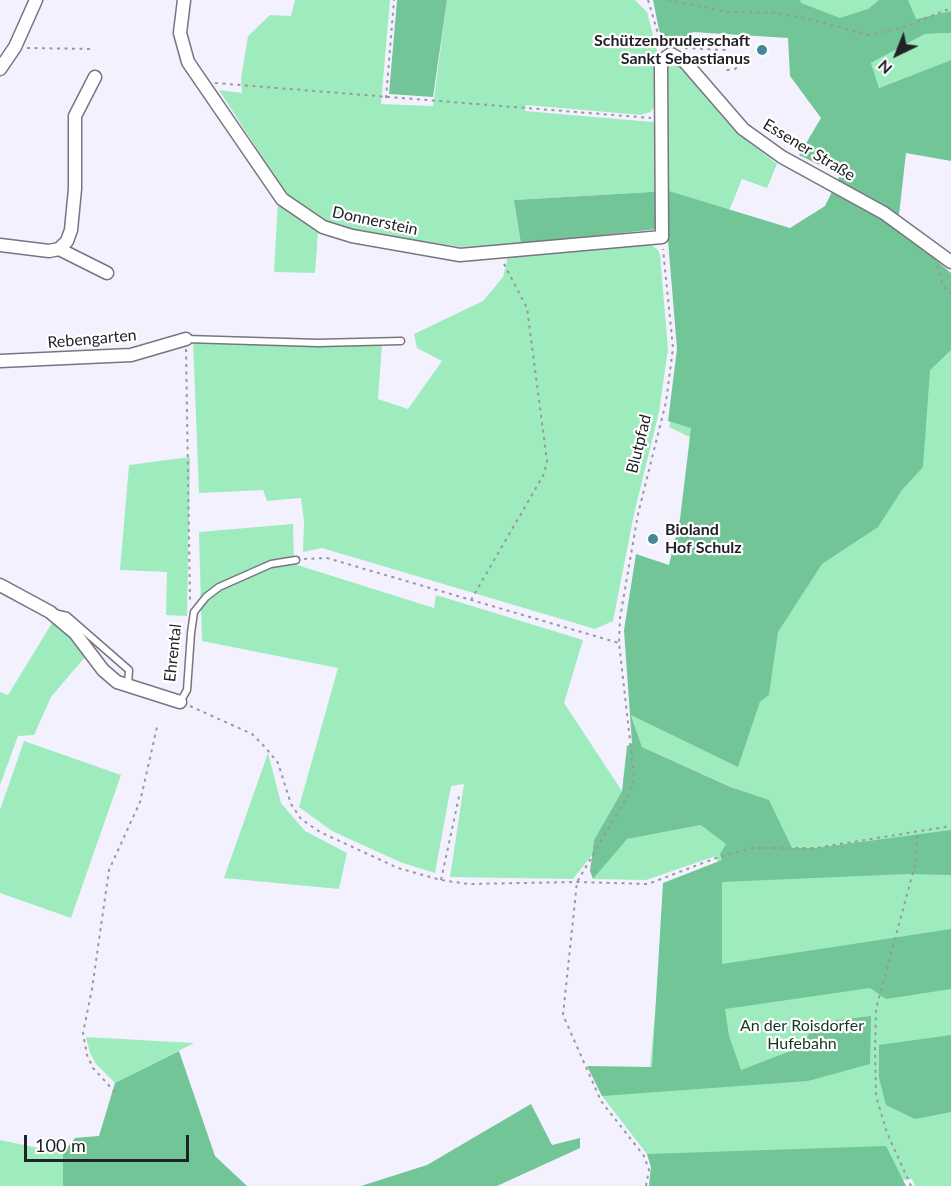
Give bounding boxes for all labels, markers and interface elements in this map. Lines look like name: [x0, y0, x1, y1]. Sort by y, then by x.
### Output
north arrow: [867, 24, 927, 84]
place label: Schützenbruderschaft Sankt Sebastianus: [594, 31, 750, 69]
marker: Schützenbruderschaft Sankt Sebastianus: [755, 43, 769, 57]
text: N: [873, 56, 895, 79]
street label: Essener Straße: [759, 115, 859, 185]
street label: Donnerstein: [330, 203, 420, 239]
street label: Rebengarten: [47, 326, 137, 352]
street label: Blutpfad: [622, 413, 656, 475]
place label: Bioland Hof Schulz: [665, 520, 742, 558]
marker: Bioland Hof Schulz: [646, 532, 660, 546]
street label: Ehrental: [160, 623, 186, 683]
park label: An der Roisdorfer Hufebahn: [740, 1016, 864, 1054]
scale bar: [27, 1123, 192, 1161]
text: 100 m: [35, 1134, 86, 1156]

